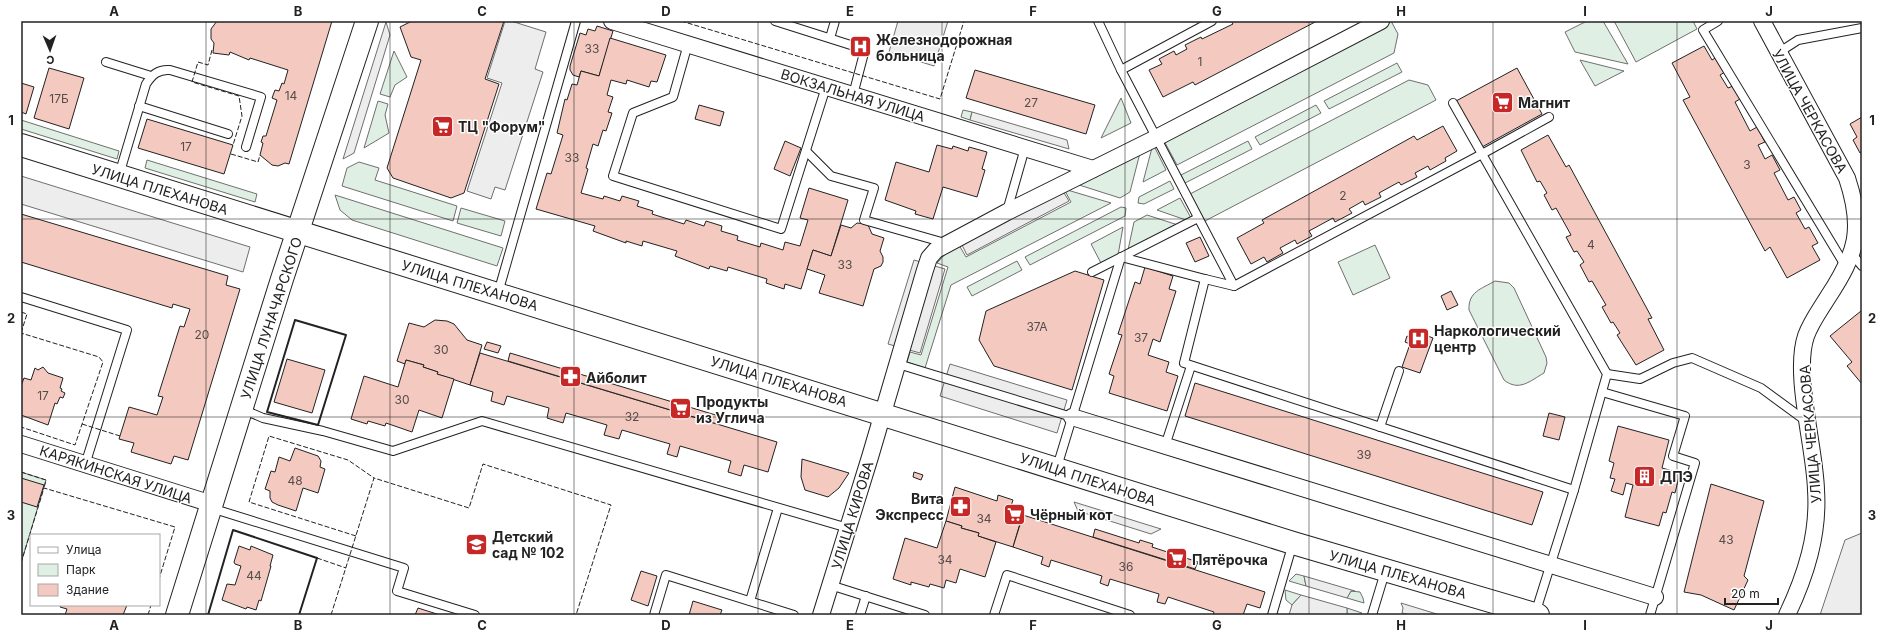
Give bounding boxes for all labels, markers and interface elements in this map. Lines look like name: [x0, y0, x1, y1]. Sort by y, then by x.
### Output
text: A: [109, 3, 119, 19]
text: B: [294, 3, 303, 19]
text: C: [477, 3, 487, 19]
text: D: [661, 3, 671, 19]
text: E: [846, 3, 854, 19]
text: F: [1029, 3, 1037, 19]
text: G: [1212, 3, 1222, 19]
text: H: [1396, 3, 1406, 19]
text: I: [1583, 3, 1587, 19]
text: J: [1765, 3, 1773, 19]
north arrow: [30, 30, 70, 70]
place label: Железнодорожная больница: [876, 31, 1012, 64]
hospital icon: Железнодорожная больница: [848, 34, 874, 60]
house number: 33: [585, 41, 599, 56]
street label: УЛИЦА ЧЕРКАСОВА: [1769, 46, 1851, 176]
text: С: [46, 53, 55, 67]
house number: 1: [1198, 54, 1202, 69]
street label: ВОКЗАЛЬНАЯ УЛИЦА: [779, 65, 927, 125]
house number: 14: [285, 88, 298, 103]
supermarket icon: Магнит: [1490, 89, 1516, 115]
house number: 17Б: [49, 91, 69, 106]
place label: Магнит: [1518, 94, 1570, 111]
house number: 27: [1024, 95, 1038, 110]
text: 1: [8, 112, 14, 128]
text: 1: [1869, 112, 1875, 128]
supermarket icon: ТЦ "Форум": [430, 113, 456, 139]
place label: ТЦ "Форум": [458, 118, 546, 135]
house number: 17: [180, 139, 192, 154]
house number: 33: [565, 150, 579, 165]
house number: 3: [1743, 157, 1751, 172]
street label: УЛИЦА ПЛЕХАНОВА: [90, 160, 231, 218]
house number: 2: [1339, 188, 1347, 203]
street label: УЛИЦА ЛУНАЧАРСКОГО: [237, 235, 305, 401]
house number: 4: [1587, 237, 1595, 252]
street label: УЛИЦА ПЛЕХАНОВА: [400, 256, 541, 314]
house number: 33: [838, 257, 852, 272]
text: 2: [7, 310, 15, 326]
text: 2: [1868, 310, 1876, 326]
house number: 37А: [1026, 319, 1048, 334]
place label: Наркологический центр: [1434, 322, 1561, 355]
hospital icon: Наркологический центр: [1406, 325, 1432, 351]
house number: 20: [195, 327, 209, 342]
house number: 37: [1134, 330, 1148, 345]
house number: 30: [434, 342, 448, 357]
street label: УЛИЦА ПЛЕХАНОВА: [709, 352, 850, 410]
pharmacy icon: Айболит: [558, 364, 584, 390]
street label: УЛИЦА ЧЕРКАСОВА: [1795, 364, 1825, 504]
place label: Айболит: [586, 369, 647, 386]
house number: 17: [37, 388, 49, 403]
house number: 30: [395, 392, 409, 407]
place label: Продукты из Углича: [696, 393, 768, 426]
supermarket icon: Продукты из Углича: [668, 396, 694, 422]
house number: 32: [625, 409, 639, 424]
street label: КАРЯКИНСКАЯ УЛИЦА: [38, 441, 195, 507]
house number: 39: [1357, 447, 1371, 462]
street label: УЛИЦА ПЛЕХАНОВА: [1018, 449, 1158, 509]
street label: УЛИЦА КИРОВА: [828, 459, 877, 571]
building icon: ДПЭ: [1632, 463, 1658, 489]
place label: ДПЭ: [1660, 468, 1693, 485]
house number: 48: [287, 473, 303, 488]
place label: Вита Экспресс: [875, 490, 944, 523]
pharmacy icon: Вита Экспресс: [947, 493, 973, 519]
supermarket icon: Чёрный кот: [1001, 501, 1027, 527]
place label: Чёрный кот: [1030, 506, 1113, 523]
text: 3: [7, 507, 15, 523]
text: 3: [1868, 507, 1876, 523]
house number: 34: [976, 511, 992, 526]
place label: Детский сад № 102: [492, 528, 564, 561]
school or university icon: Детский сад № 102: [463, 531, 489, 557]
house number: 43: [1718, 532, 1734, 547]
legend: [30, 534, 160, 606]
text: Улица: [66, 542, 101, 557]
supermarket icon: Пятёрочка: [1164, 546, 1190, 572]
street label: УЛИЦА ПЛЕХАНОВА: [1327, 546, 1469, 602]
place label: Пятёрочка: [1192, 551, 1268, 568]
house number: 34: [937, 552, 953, 567]
house number: 36: [1119, 559, 1133, 574]
text: Парк: [66, 562, 96, 577]
house number: 44: [246, 568, 262, 583]
scale bar: [1725, 580, 1778, 606]
text: Здание: [66, 582, 109, 597]
text: 20 m: [1731, 586, 1760, 601]
text: A: [109, 617, 119, 633]
text: B: [294, 617, 303, 633]
text: C: [477, 617, 487, 633]
text: D: [661, 617, 671, 633]
text: E: [846, 617, 854, 633]
text: F: [1029, 617, 1037, 633]
text: G: [1212, 617, 1222, 633]
text: H: [1396, 617, 1406, 633]
text: I: [1583, 617, 1587, 633]
text: J: [1765, 617, 1773, 633]

